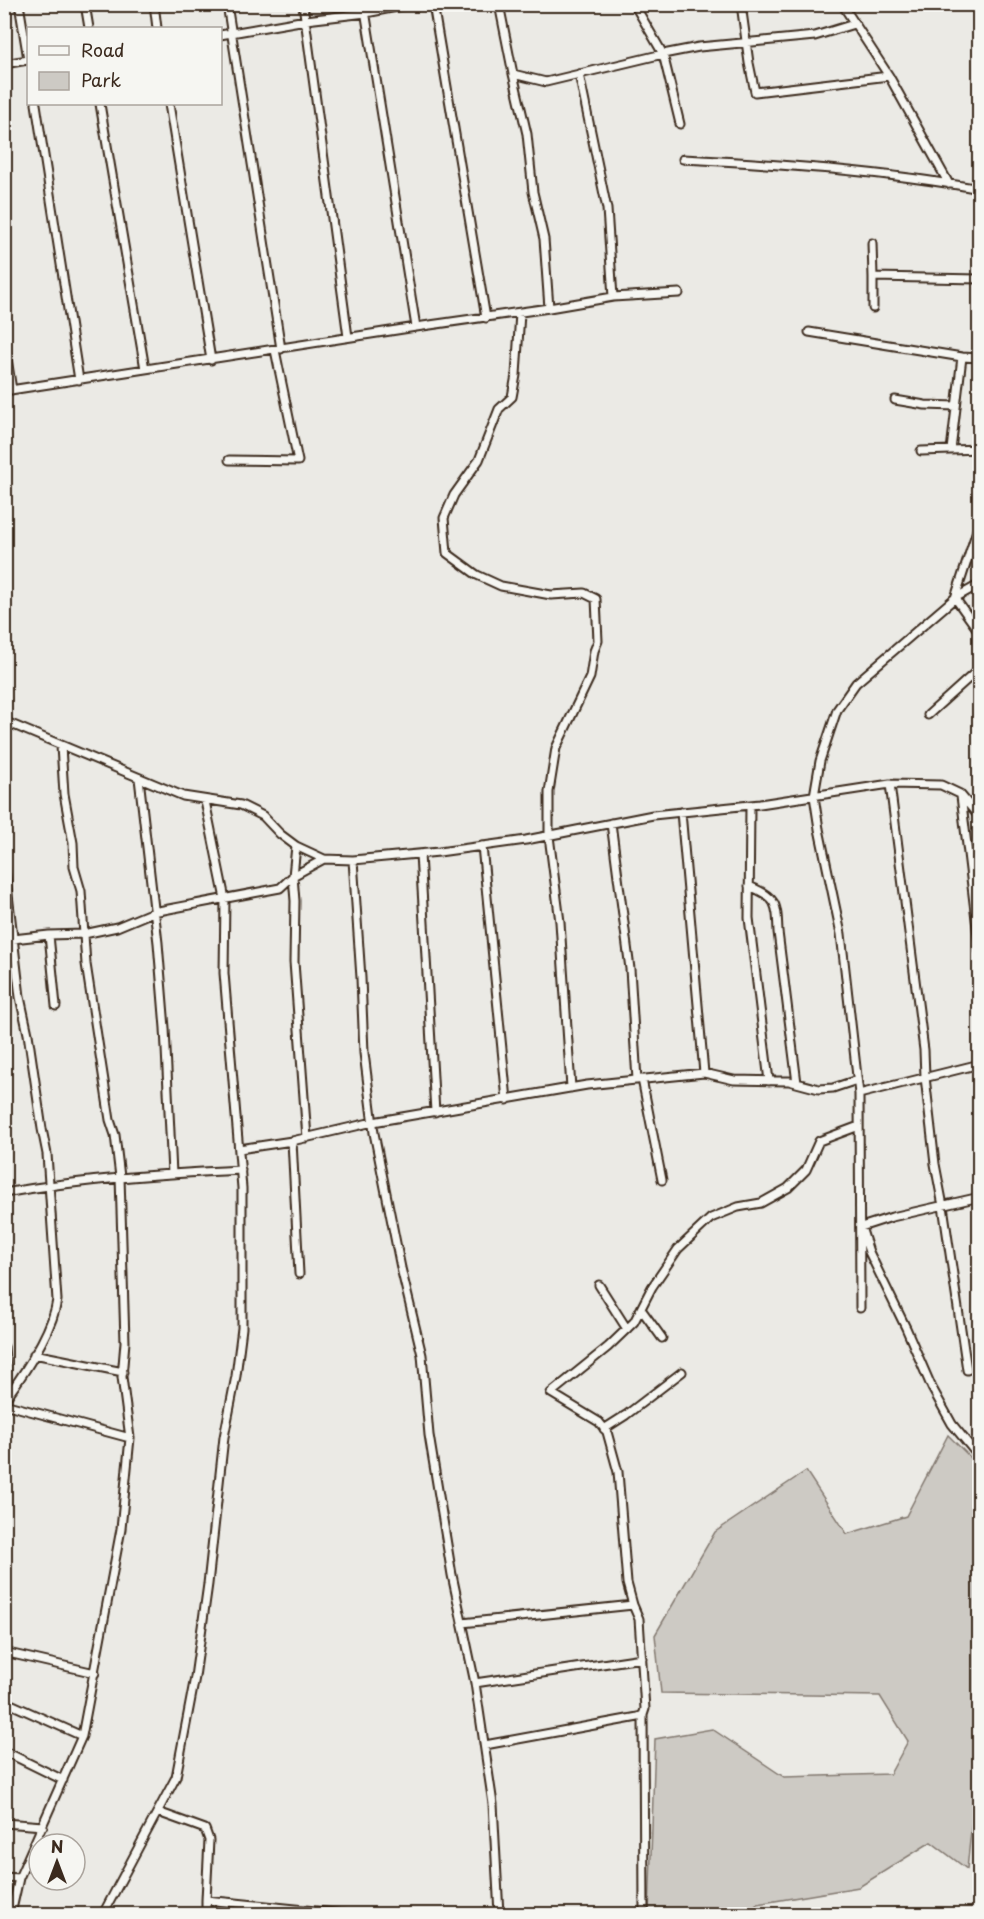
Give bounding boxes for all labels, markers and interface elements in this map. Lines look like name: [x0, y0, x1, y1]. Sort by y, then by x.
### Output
legend: [27, 27, 222, 105]
text: Road: [81, 36, 125, 63]
text: Park: [81, 66, 121, 93]
north arrow: [27, 1832, 87, 1892]
text: N: [51, 1834, 63, 1858]

